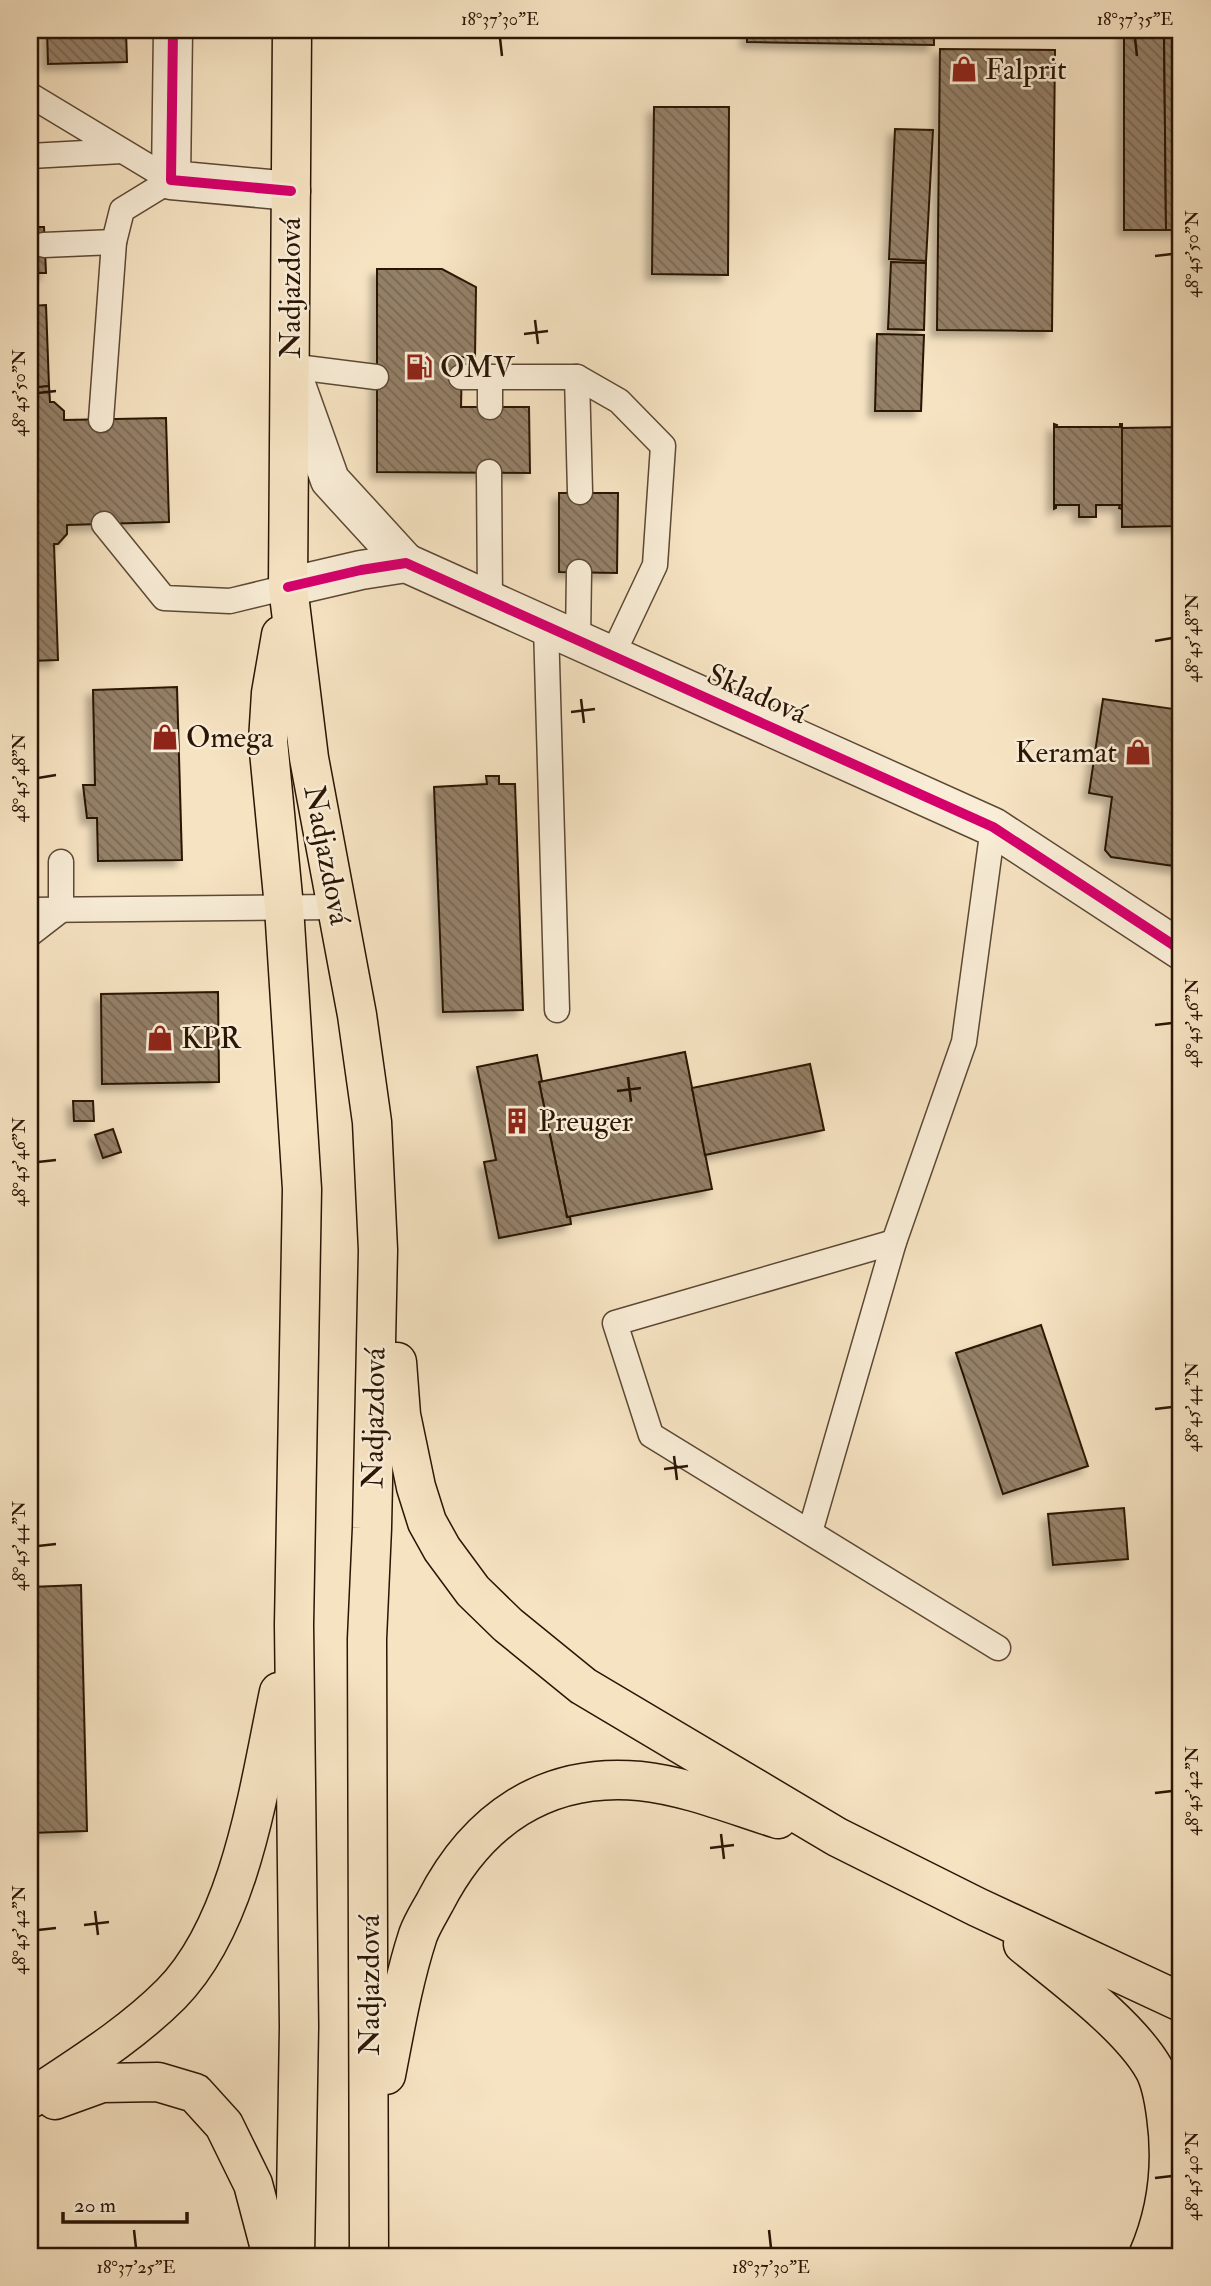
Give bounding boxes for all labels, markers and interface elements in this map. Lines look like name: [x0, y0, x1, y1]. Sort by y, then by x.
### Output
text: 18°37'30"E: [461, 8, 539, 31]
text: 18°37'35"E: [1097, 8, 1173, 31]
place label: Falprit: [985, 51, 1067, 88]
shop icon: Falprit: [949, 54, 979, 84]
text: 48°45'50"N: [1181, 210, 1204, 298]
street label: Nadjazdová: [272, 217, 309, 359]
text: 48°45'50"N: [8, 349, 31, 437]
place label: OMV: [440, 349, 516, 386]
fuel station icon: OMV: [404, 352, 434, 382]
text: 48°45'48"N: [1181, 594, 1204, 682]
street label: Skladová: [701, 656, 813, 733]
place label: Omega: [186, 719, 274, 756]
shop icon: Omega: [150, 722, 180, 752]
text: 48°45'48"N: [8, 734, 31, 822]
place label: Keramat: [1015, 734, 1117, 771]
shop icon: Keramat: [1123, 737, 1153, 767]
street label: Nadjazdová: [295, 782, 359, 928]
text: 48°45'46"N: [1181, 978, 1204, 1068]
place label: KPR: [181, 1020, 243, 1057]
shop icon: KPR: [145, 1023, 175, 1053]
place label: Preuger: [538, 1103, 633, 1140]
building icon: Preuger: [502, 1106, 532, 1136]
text: 48°45'46"N: [8, 1117, 31, 1207]
street label: Nadjazdová: [354, 1346, 394, 1489]
text: 48°45'44"N: [1181, 1362, 1204, 1452]
text: 48°45'44"N: [8, 1501, 31, 1591]
text: 48°45'42"N: [1181, 1746, 1204, 1836]
text: 48°45'42"N: [8, 1885, 31, 1975]
street label: Nadjazdová: [351, 1914, 388, 2056]
text: 48°45'40"N: [1181, 2131, 1204, 2221]
scale bar: [63, 2181, 187, 2225]
text: 20 m: [74, 2192, 116, 2219]
text: 18°37'25"E: [97, 2256, 175, 2279]
text: 18°37'30"E: [732, 2256, 810, 2279]

